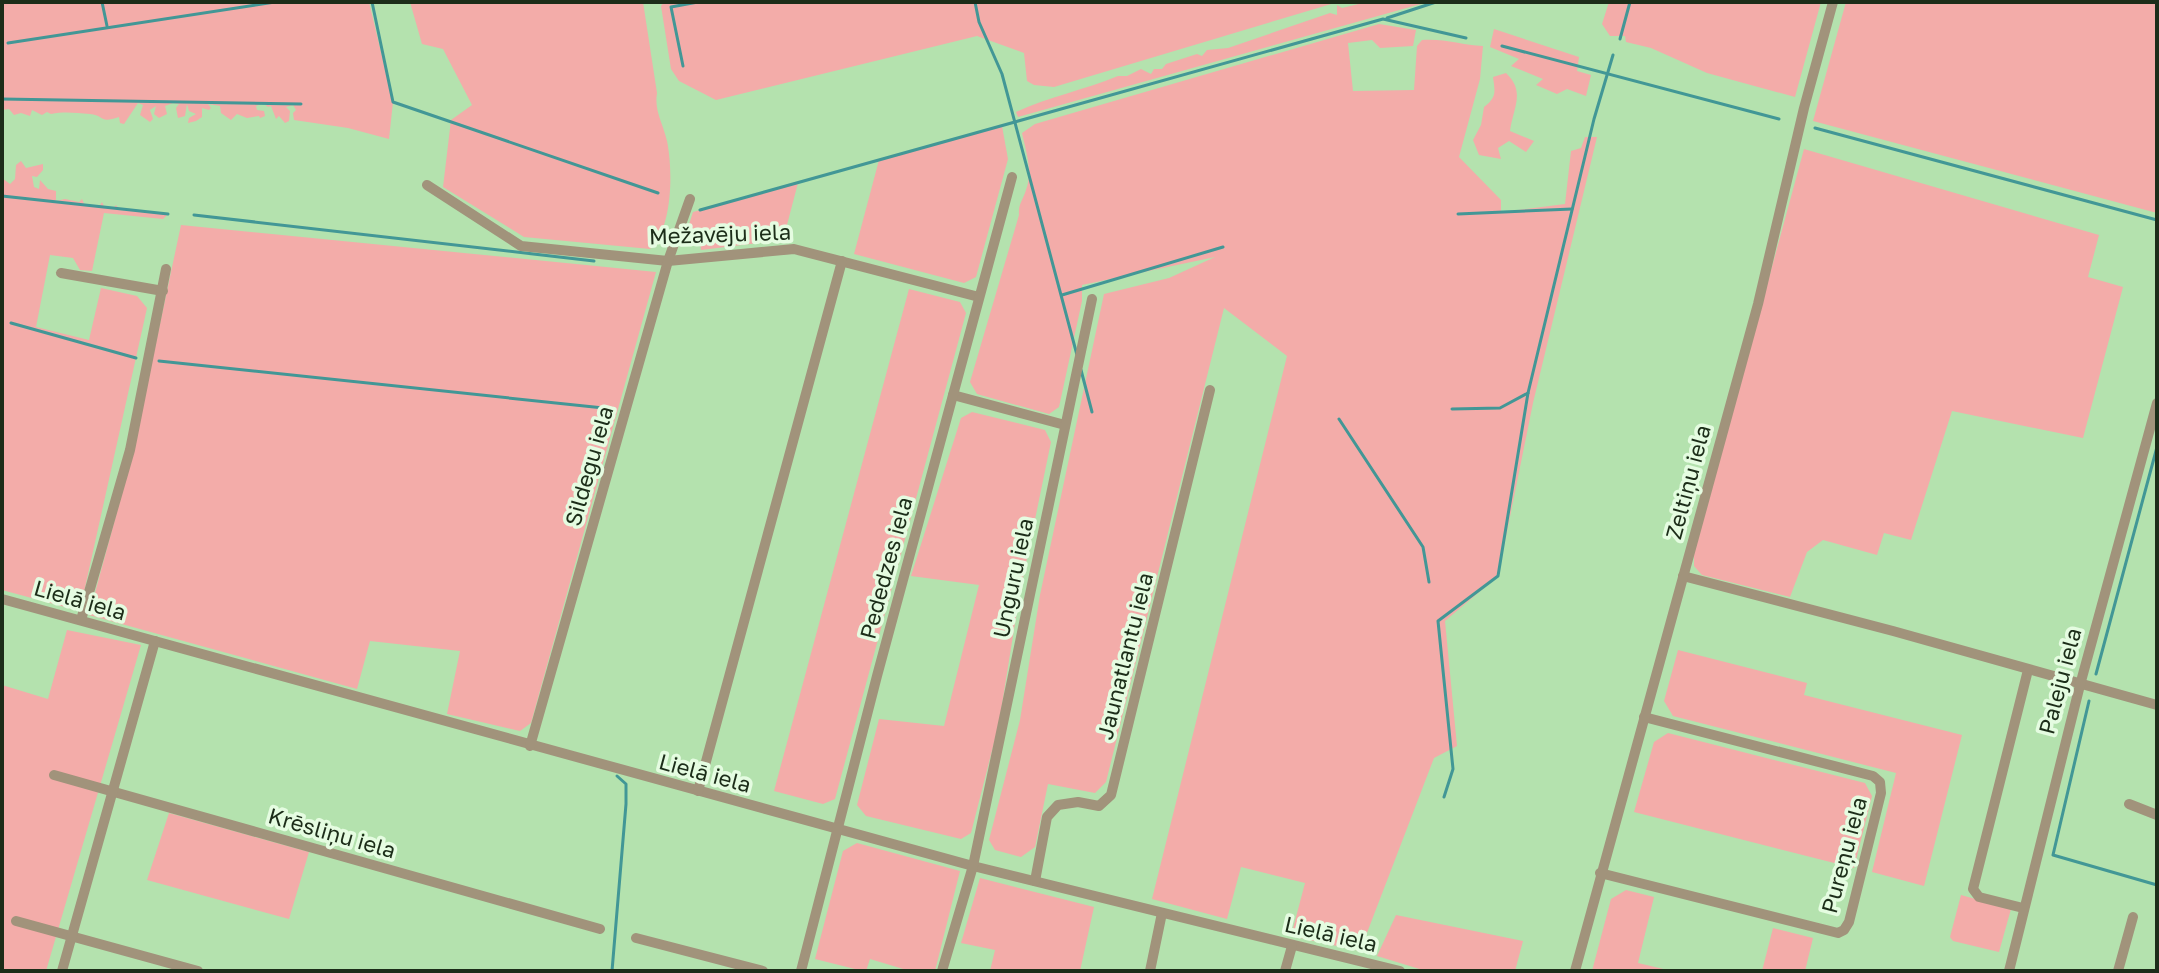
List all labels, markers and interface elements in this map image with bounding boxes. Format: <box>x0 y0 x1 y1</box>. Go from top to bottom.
street label: Mežavēju iela <box>648 218 792 249</box>
street label: Sildegu iela <box>559 403 619 529</box>
street label: Zeltiņu iela <box>1659 422 1717 542</box>
street label: Pededzes iela <box>854 494 917 642</box>
street label: Unguru iela <box>987 515 1038 640</box>
street label: Jaunatlantu iela <box>1091 570 1158 742</box>
street label: Lielā iela <box>31 574 129 625</box>
street label: Paleju iela <box>2032 625 2087 737</box>
street label: Lielā iela <box>656 747 754 798</box>
street label: Pureņu iela <box>1815 794 1873 916</box>
street label: Krēsliņu iela <box>265 801 399 865</box>
street label: Lielā iela <box>1282 910 1380 957</box>

